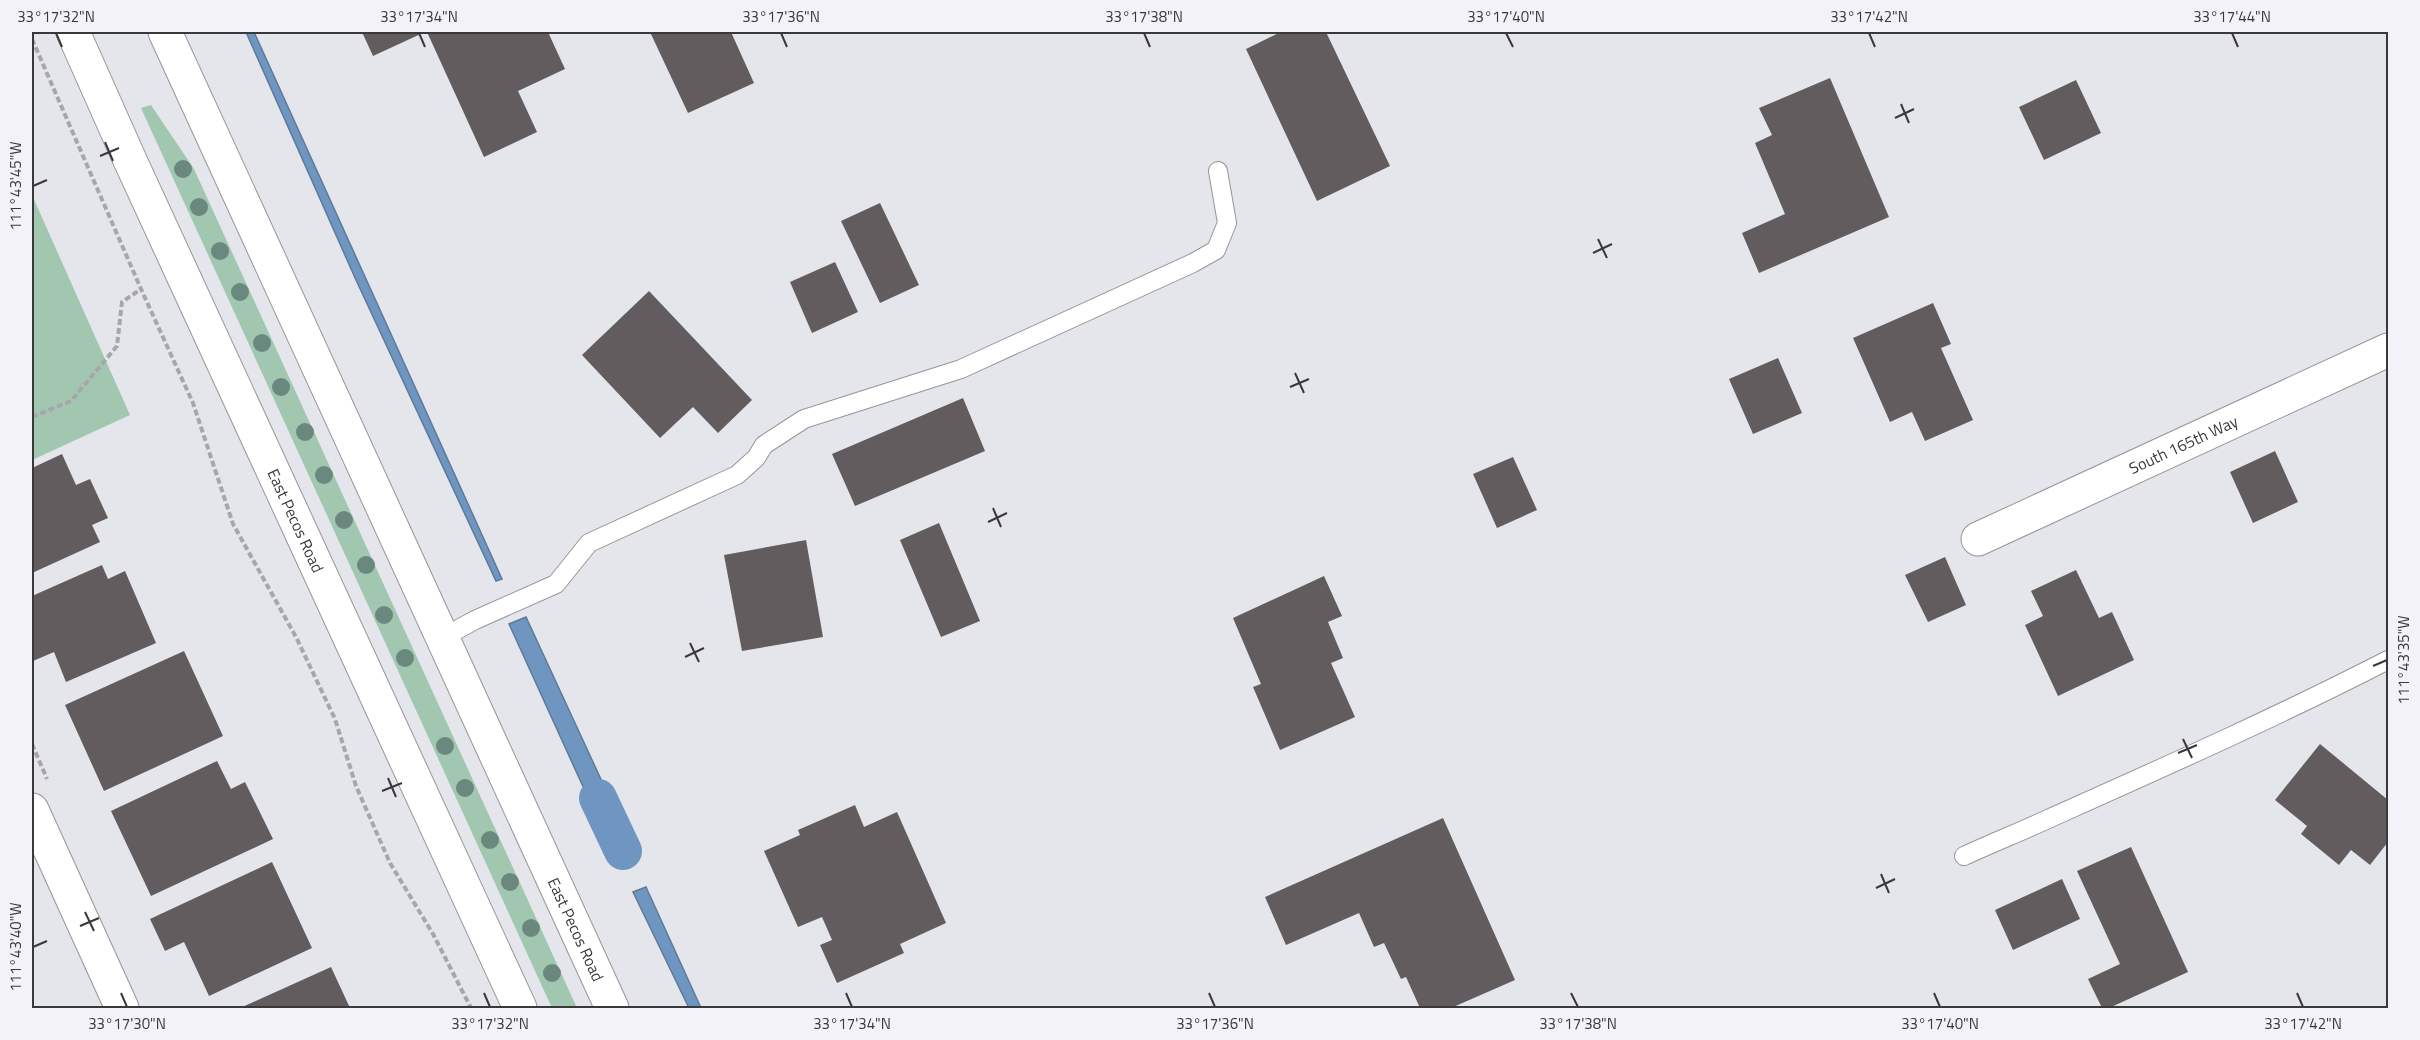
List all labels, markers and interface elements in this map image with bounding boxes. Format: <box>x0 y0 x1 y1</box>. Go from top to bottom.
text: 33°17'32"N <box>17 5 95 28</box>
text: 33°17'34"N <box>380 5 458 28</box>
text: 33°17'36"N <box>742 5 820 28</box>
text: 33°17'38"N <box>1105 5 1183 28</box>
text: 33°17'40"N <box>1467 5 1545 28</box>
text: 33°17'42"N <box>1830 5 1908 28</box>
text: 33°17'44"N <box>2193 5 2271 28</box>
text: 111°43'45"W <box>4 141 27 231</box>
street label: South 165th Way <box>2125 409 2242 480</box>
street label: East Pecos Road <box>261 465 330 576</box>
text: 111°43'35"W <box>2392 615 2415 705</box>
street label: East Pecos Road <box>542 873 610 985</box>
text: 111°43'40"W <box>4 902 27 992</box>
text: 33°17'30"N <box>88 1012 166 1035</box>
text: 33°17'32"N <box>451 1012 529 1035</box>
text: 33°17'34"N <box>813 1012 891 1035</box>
text: 33°17'36"N <box>1176 1012 1254 1035</box>
text: 33°17'38"N <box>1539 1012 1617 1035</box>
text: 33°17'40"N <box>1901 1012 1979 1035</box>
text: 33°17'42"N <box>2264 1012 2342 1035</box>

